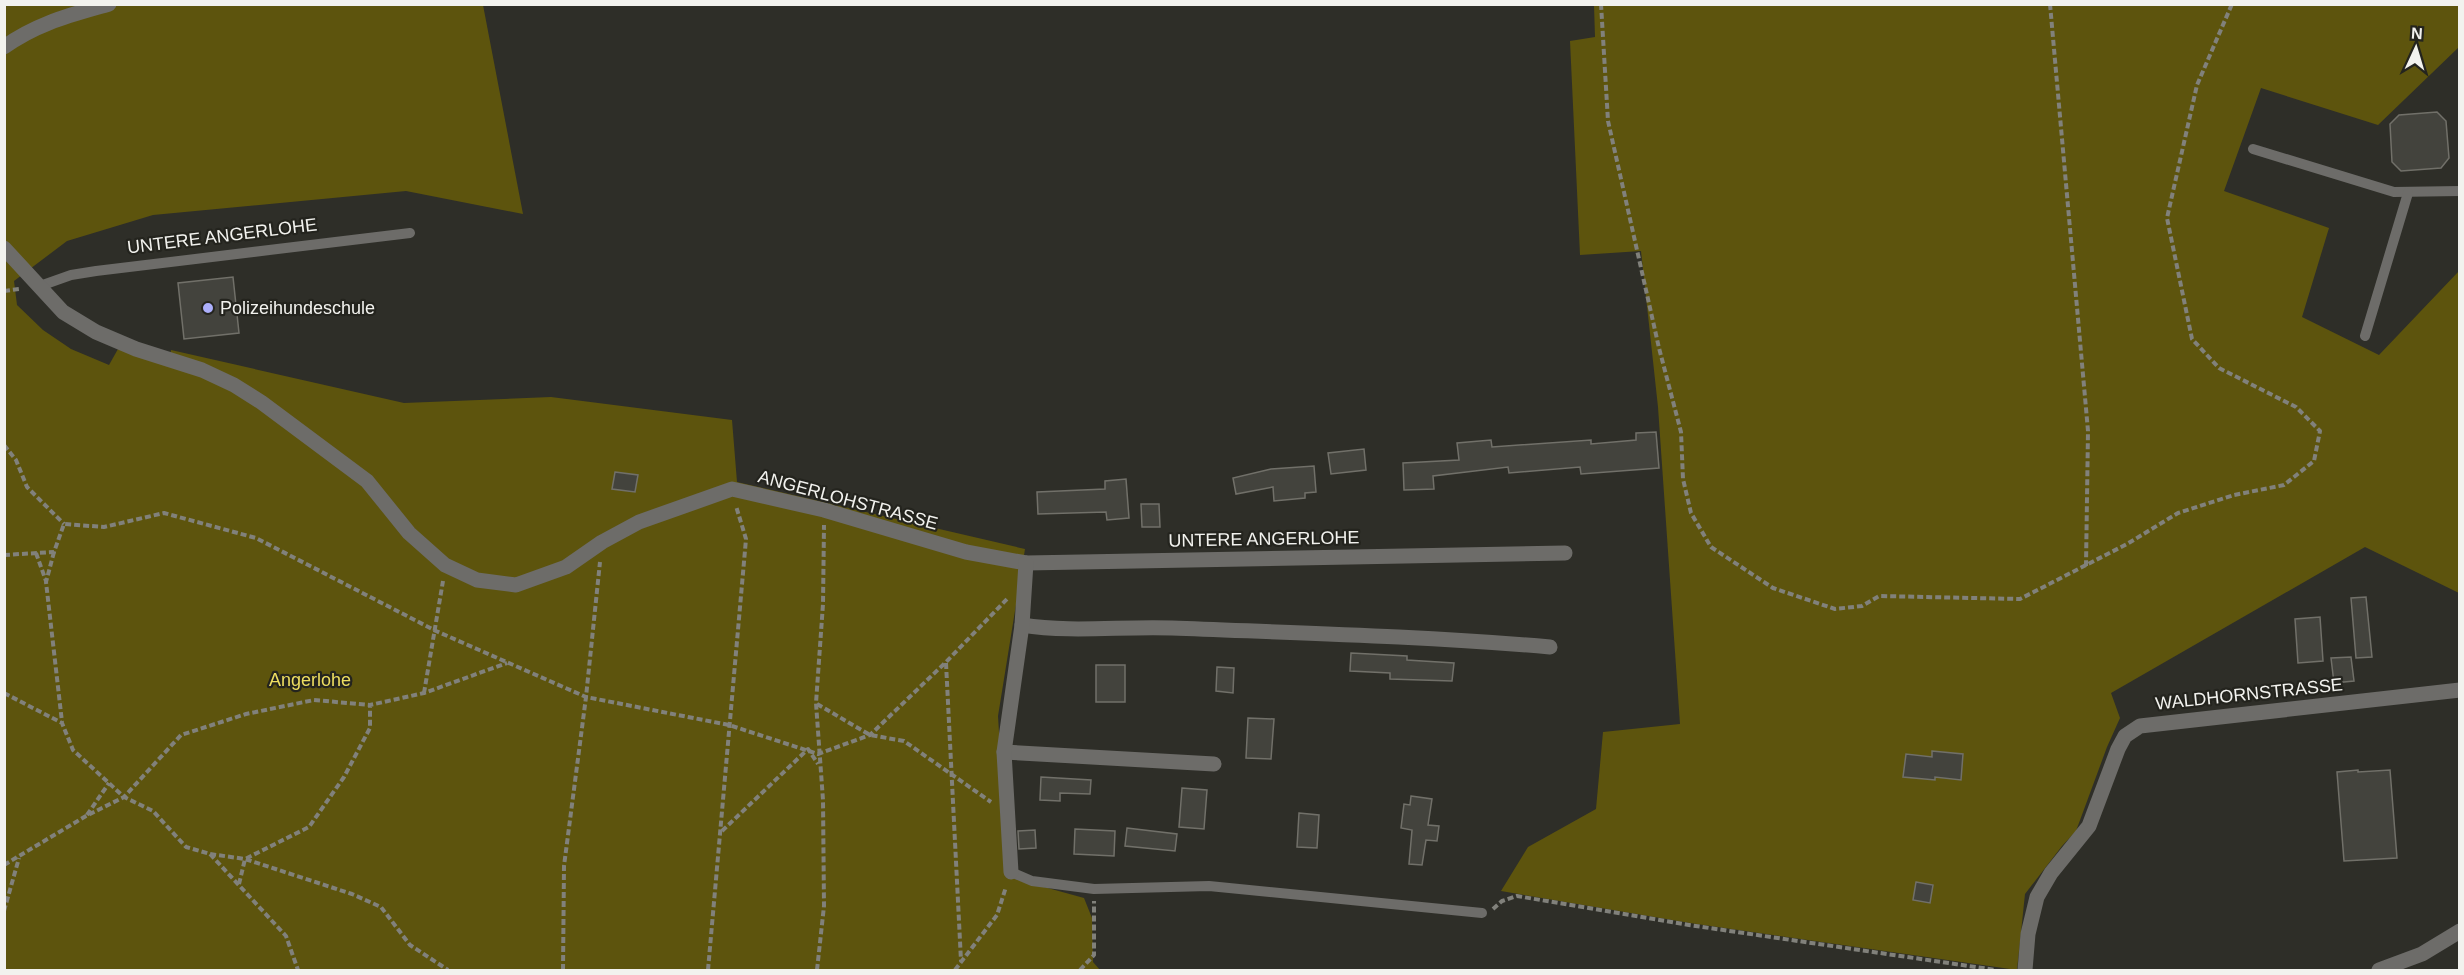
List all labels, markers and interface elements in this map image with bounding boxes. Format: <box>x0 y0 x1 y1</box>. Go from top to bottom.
north arrow <box>2386 18 2446 78</box>
text: N <box>2411 25 2423 42</box>
street label: UNTERE ANGERLOHE <box>126 214 318 258</box>
place label: Polizeihundeschule <box>220 298 375 318</box>
marker: Polizeihundeschule <box>201 301 215 315</box>
street label: ANGERLOHSTRASSE <box>756 466 940 534</box>
street label: UNTERE ANGERLOHE <box>1168 527 1360 551</box>
park label: Angerlohe <box>269 670 351 690</box>
street label: WALDHORNSTRASSE <box>2154 674 2344 714</box>

